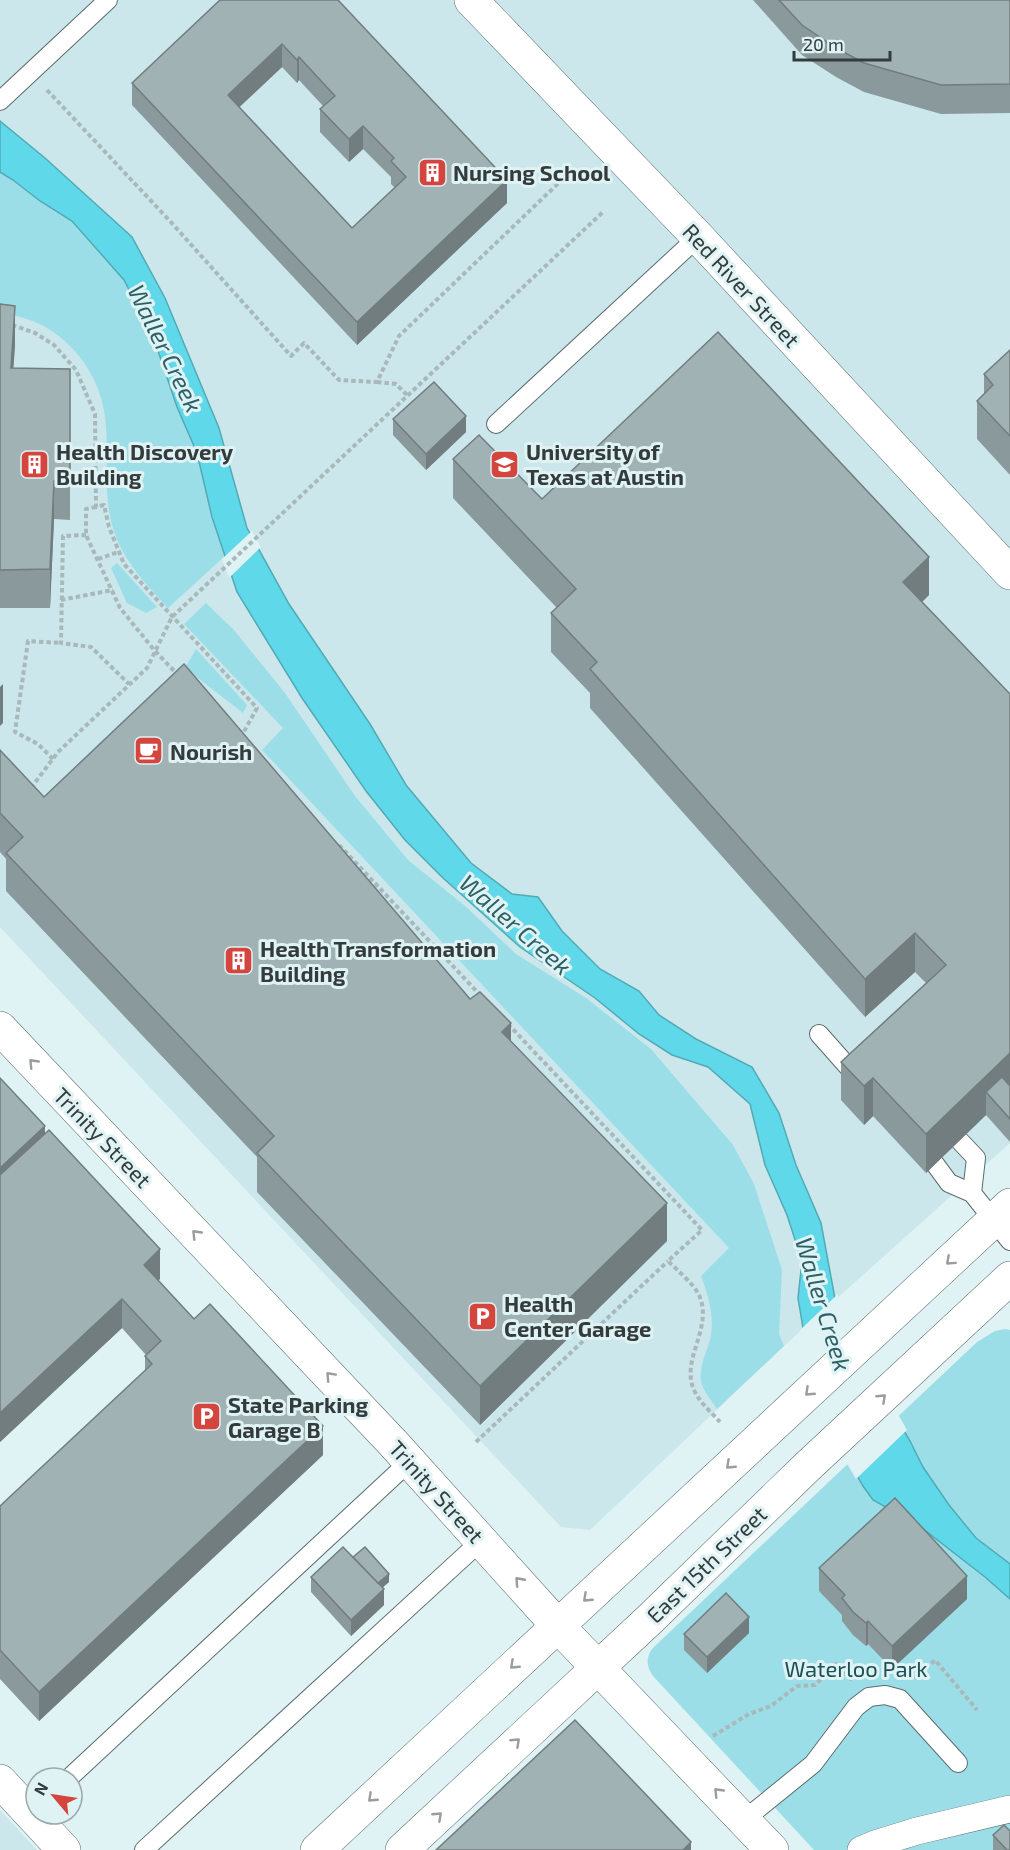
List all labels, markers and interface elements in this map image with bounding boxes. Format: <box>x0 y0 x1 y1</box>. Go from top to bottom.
scale bar <box>794 24 890 62</box>
text: 20 m <box>803 33 844 55</box>
building icon: Nursing School <box>416 156 448 188</box>
place label: Nursing School <box>453 159 611 185</box>
street label: Red River Street <box>678 218 806 352</box>
water label: Waller Creek <box>123 279 209 417</box>
place label: Health Discovery Building <box>56 438 234 489</box>
place label: University of Texas at Austin <box>526 438 684 489</box>
building icon: Health Discovery Building <box>19 448 51 480</box>
school or university icon: University of Texas at Austin <box>489 448 521 480</box>
cafe icon: Nourish <box>133 735 165 767</box>
place label: Nourish <box>170 738 252 764</box>
water label: Waller Creek <box>454 868 578 980</box>
place label: Health Transformation Building <box>260 935 496 986</box>
building icon: Health Transformation Building <box>223 945 255 977</box>
one-way arrow <box>29 1059 40 1070</box>
street label: Trinity Street <box>49 1082 157 1192</box>
one-way arrow <box>192 1231 203 1241</box>
water label: Waller Creek <box>790 1234 858 1374</box>
one-way arrow <box>946 1253 957 1264</box>
place label: Health Center Garage <box>504 1290 651 1341</box>
parking icon: Health Center Garage <box>467 1300 499 1332</box>
one-way arrow <box>326 1372 337 1382</box>
one-way arrow <box>806 1385 816 1396</box>
place label: State Parking Garage B <box>228 1391 369 1442</box>
one-way arrow <box>874 1394 885 1405</box>
parking icon: State Parking Garage B <box>191 1401 223 1433</box>
street label: Trinity Street <box>384 1434 490 1548</box>
one-way arrow <box>726 1458 737 1469</box>
street label: East 15th Street <box>641 1500 771 1628</box>
one-way arrow <box>515 1577 526 1588</box>
one-way arrow <box>583 1591 594 1602</box>
park label: Waterloo Park <box>784 1655 928 1681</box>
one-way arrow <box>511 1658 521 1669</box>
one-way arrow <box>510 1738 520 1749</box>
north arrow <box>24 1766 84 1826</box>
text: N <box>29 1779 52 1798</box>
one-way arrow <box>714 1789 725 1800</box>
one-way arrow <box>368 1791 379 1802</box>
one-way arrow <box>431 1812 442 1823</box>

